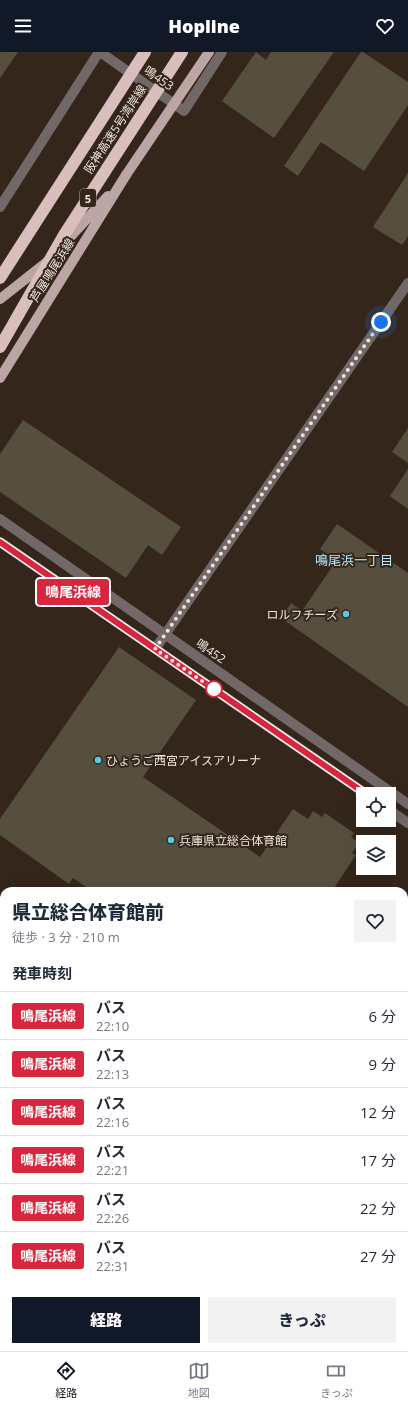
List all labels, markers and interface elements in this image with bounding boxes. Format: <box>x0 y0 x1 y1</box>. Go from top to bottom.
text: Hopline <box>168 14 240 38</box>
icon: menu <box>12 15 34 37</box>
icon: heart <box>374 15 396 37</box>
street label: 鳴453 <box>141 62 177 94</box>
street label: 阪神高速5号湾岸線 <box>80 81 150 177</box>
road number: 5 <box>80 189 96 207</box>
street label: 芦屋鳴尾浜線 <box>26 235 78 305</box>
your location <box>371 312 391 332</box>
district label: 鳴尾浜一丁目 <box>315 551 393 569</box>
line badge: 鳴尾浜線 <box>45 579 101 605</box>
text: 鳴尾浜線 <box>45 582 101 601</box>
place label: ロルフチーズ <box>267 606 338 623</box>
marker: ロルフチーズ <box>341 609 351 619</box>
street label: 鳴452 <box>193 635 229 667</box>
unlabelled marker <box>205 680 223 698</box>
place label: ひょうご西宮アイスアリーナ <box>106 752 261 769</box>
marker: ひょうご西宮アイスアリーナ <box>93 755 103 765</box>
map controls <box>356 787 396 875</box>
button: locate <box>356 787 396 827</box>
place label: 兵庫県立総合体育館 <box>179 832 287 849</box>
marker: 兵庫県立総合体育館 <box>166 835 176 845</box>
button: layers <box>356 835 396 875</box>
text: 県立総合体育館前 <box>12 899 164 925</box>
button: heart <box>354 900 396 942</box>
text: 徒歩 · 3 分 · 210 m <box>12 928 120 946</box>
text: 発車時刻 <box>12 963 72 983</box>
text: バス <box>96 997 126 1017</box>
text: 鳴尾浜線 <box>20 1006 76 1025</box>
text: 6 分 <box>369 1006 396 1026</box>
text: 22:10 <box>96 1017 129 1035</box>
text: バス <box>96 1045 126 1065</box>
text: 鳴尾浜線 <box>20 1054 76 1073</box>
text: 9 分 <box>369 1054 396 1074</box>
text: 22:13 <box>96 1065 129 1083</box>
text: バス <box>96 1093 126 1113</box>
text: 鳴尾浜線 <box>20 1102 76 1121</box>
text: 12 分 <box>360 1102 396 1122</box>
text: 22:16 <box>96 1113 129 1131</box>
text: バス <box>96 1141 126 1161</box>
text: 鳴尾浜線 <box>20 1150 76 1169</box>
text: 17 分 <box>360 1150 396 1170</box>
text: 22:21 <box>96 1161 129 1179</box>
text: バス <box>96 1189 126 1209</box>
text: 鳴尾浜線 <box>20 1198 76 1217</box>
text: 22 分 <box>360 1198 396 1218</box>
text: 22:26 <box>96 1209 129 1227</box>
text: バス <box>96 1237 126 1257</box>
text: 鳴尾浜線 <box>20 1246 76 1265</box>
text: 27 分 <box>360 1246 396 1266</box>
text: 22:31 <box>96 1257 129 1275</box>
button: 経路 <box>12 1297 200 1343</box>
button: きっぷ <box>208 1297 396 1343</box>
tab: 経路 <box>55 1360 77 1400</box>
tab: 地図 <box>188 1360 210 1400</box>
tab: きっぷ <box>320 1360 353 1400</box>

